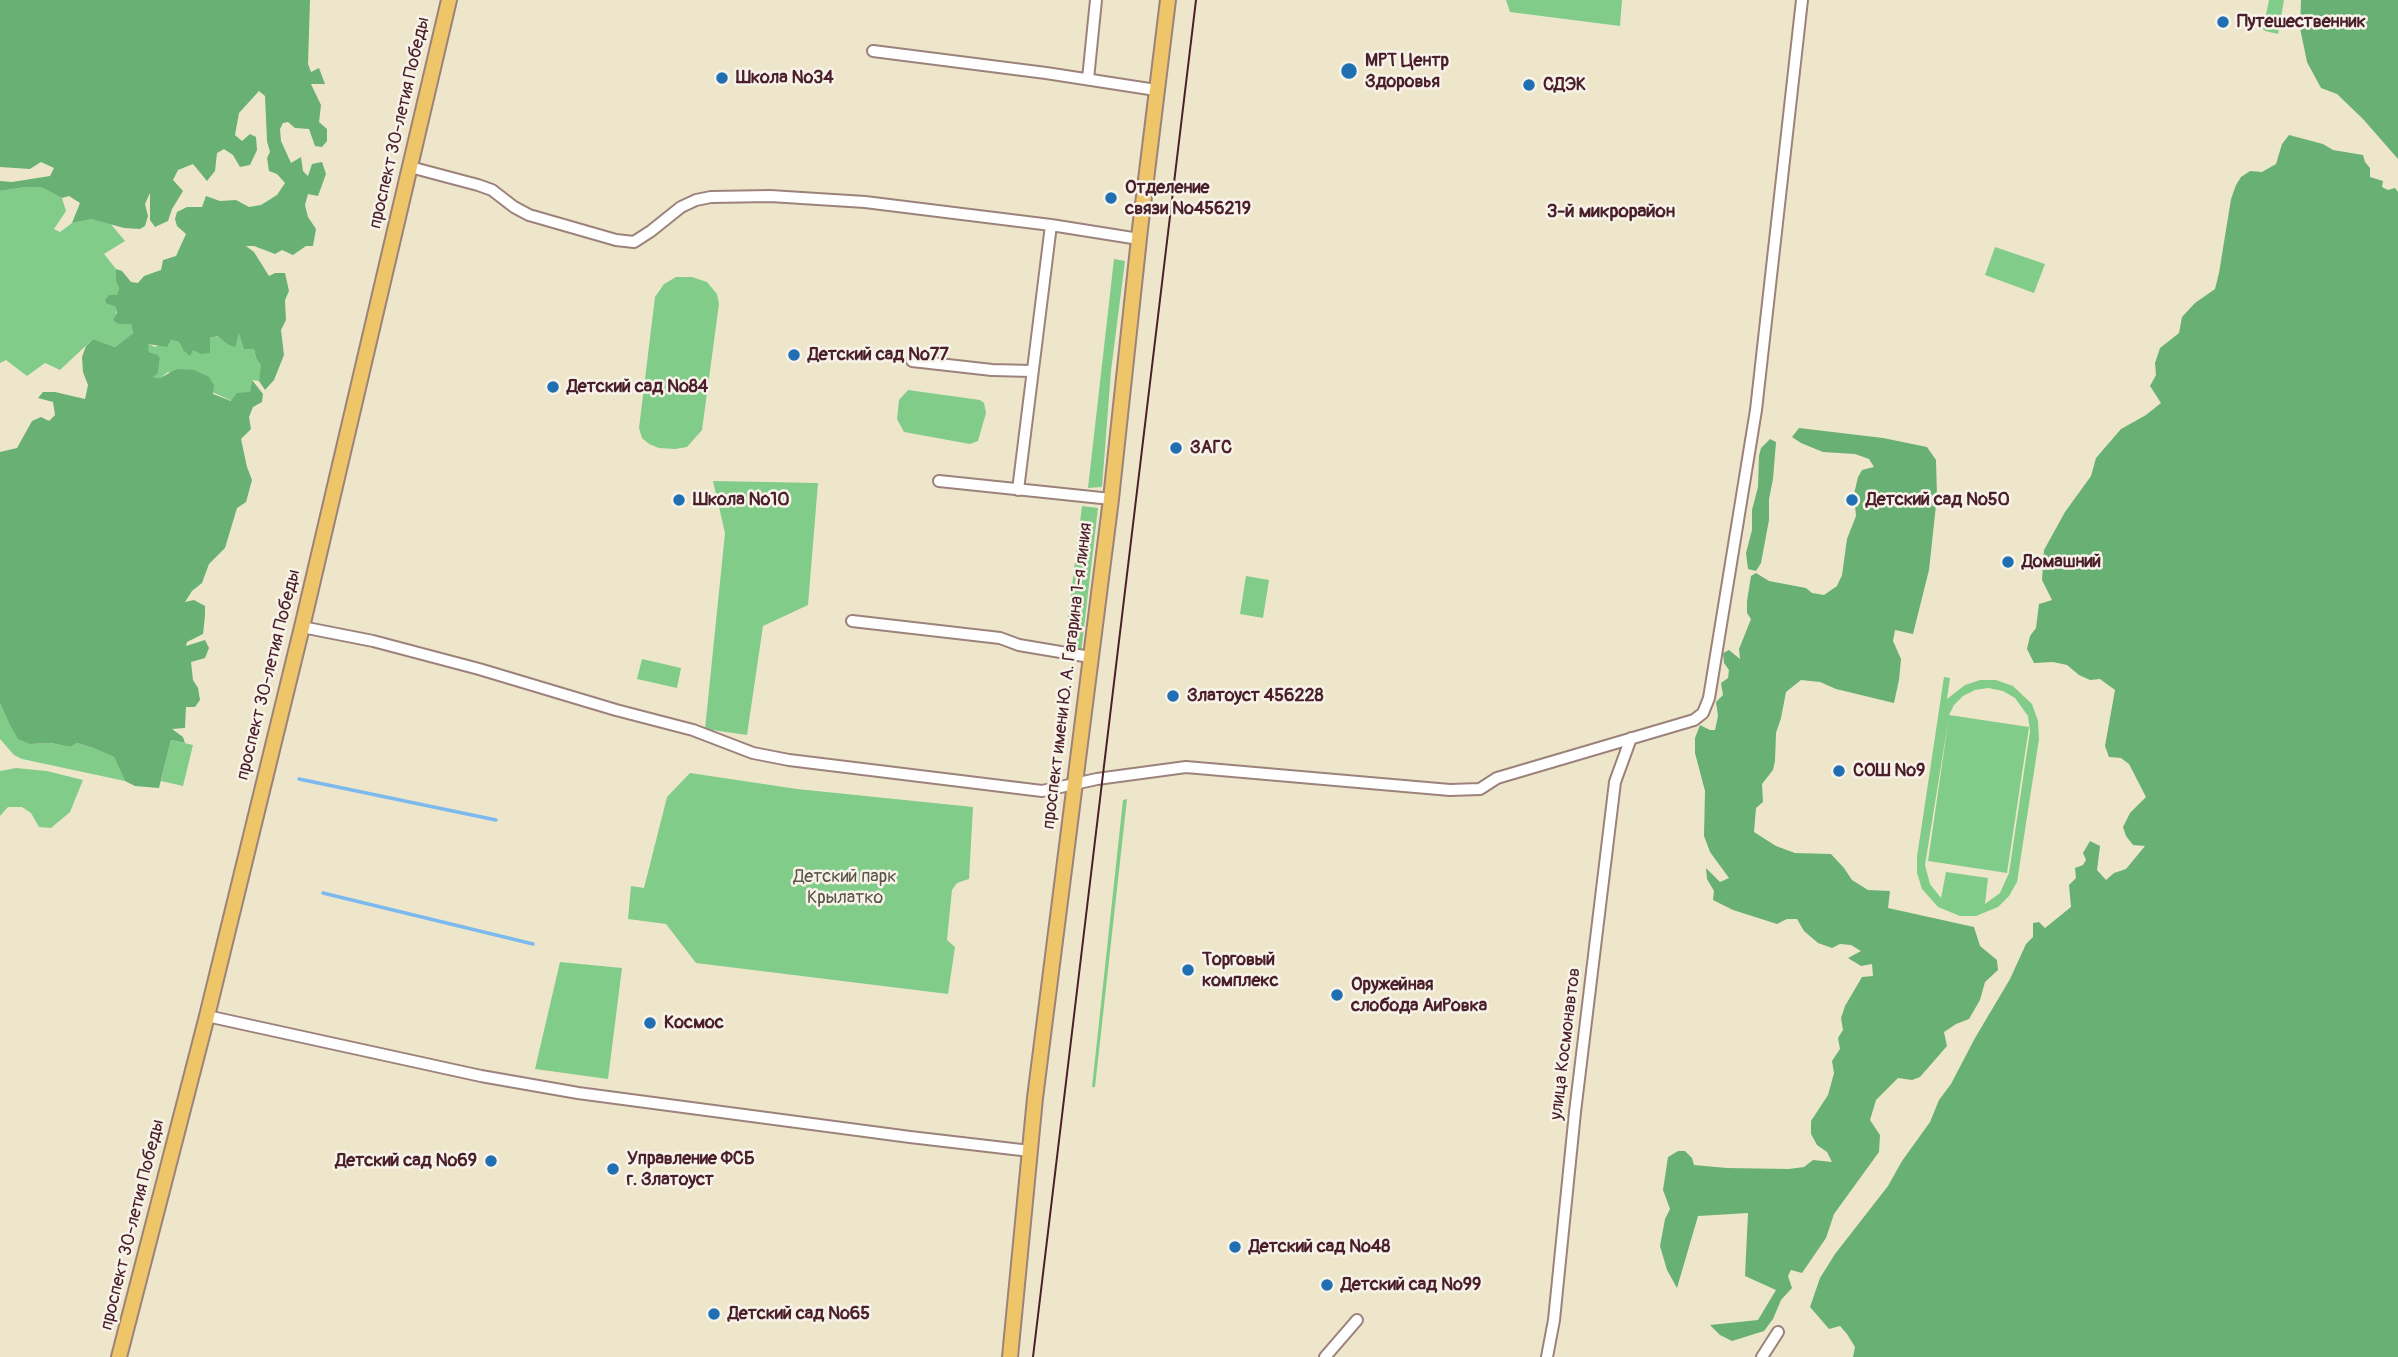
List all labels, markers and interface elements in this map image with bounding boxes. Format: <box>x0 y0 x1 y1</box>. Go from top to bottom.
place label: Путешественник <box>2237 11 2366 33</box>
marker: Путешественник <box>2215 14 2231 30</box>
street label: проспект 30-летия Победы <box>365 15 435 231</box>
place label: МРТ Центр Здоровья <box>1365 50 1449 92</box>
marker: МРТ Центр Здоровья <box>1339 61 1359 81</box>
place label: Школа №34 <box>736 67 834 89</box>
marker: Школа №34 <box>714 70 730 86</box>
place label: СДЭК <box>1543 74 1586 96</box>
marker: СДЭК <box>1521 77 1537 93</box>
place label: Отделение связи №456219 <box>1125 177 1251 220</box>
marker: Отделение связи №456219 <box>1103 190 1119 206</box>
district label: 3-й микрорайон <box>1547 201 1675 223</box>
place label: Детский сад №77 <box>808 344 949 366</box>
marker: Детский сад №77 <box>786 347 802 363</box>
place label: Детский сад №84 <box>567 376 708 398</box>
marker: Детский сад №84 <box>545 379 561 395</box>
place label: ЗАГС <box>1190 437 1232 459</box>
marker: ЗАГС <box>1168 440 1184 456</box>
place label: Школа №10 <box>693 489 790 511</box>
place label: Детский сад №50 <box>1866 489 2010 511</box>
marker: Школа №10 <box>671 492 687 508</box>
marker: Детский сад №50 <box>1844 492 1860 508</box>
street label: проспект имени Ю. А. Гагарина 1-я линия <box>1038 522 1098 830</box>
place label: Домашний <box>2022 551 2101 573</box>
marker: Домашний <box>2000 554 2016 570</box>
street label: проспект 30-летия Победы <box>232 567 306 783</box>
place label: Златоуст 456228 <box>1187 685 1324 707</box>
marker: Златоуст 456228 <box>1165 688 1181 704</box>
place label: СОШ №9 <box>1853 760 1925 782</box>
marker: СОШ №9 <box>1831 763 1847 779</box>
park label: Детский парк Крылатко <box>794 866 896 908</box>
place label: Торговый комплекс <box>1202 949 1279 992</box>
marker: Торговый комплекс <box>1180 962 1196 978</box>
street label: улица Космонавтов <box>1546 967 1586 1121</box>
place label: Оружейная слобода АиРовка <box>1351 974 1487 1016</box>
marker: Оружейная слобода АиРовка <box>1329 987 1345 1003</box>
place label: Космос <box>664 1012 724 1034</box>
marker: Космос <box>642 1015 658 1031</box>
street label: проспект 30-летия Победы <box>96 1117 170 1333</box>
place label: Управление ФСБ г. Златоуст <box>627 1148 755 1190</box>
place label: Детский сад №69 <box>336 1150 477 1172</box>
marker: Детский сад №69 <box>483 1153 499 1169</box>
marker: Управление ФСБ г. Златоуст <box>605 1161 621 1177</box>
place label: Детский сад №48 <box>1249 1236 1390 1258</box>
marker: Детский сад №48 <box>1227 1239 1243 1255</box>
place label: Детский сад №99 <box>1341 1274 1481 1296</box>
marker: Детский сад №99 <box>1319 1277 1335 1293</box>
place label: Детский сад №65 <box>728 1303 870 1325</box>
marker: Детский сад №65 <box>706 1306 722 1322</box>

